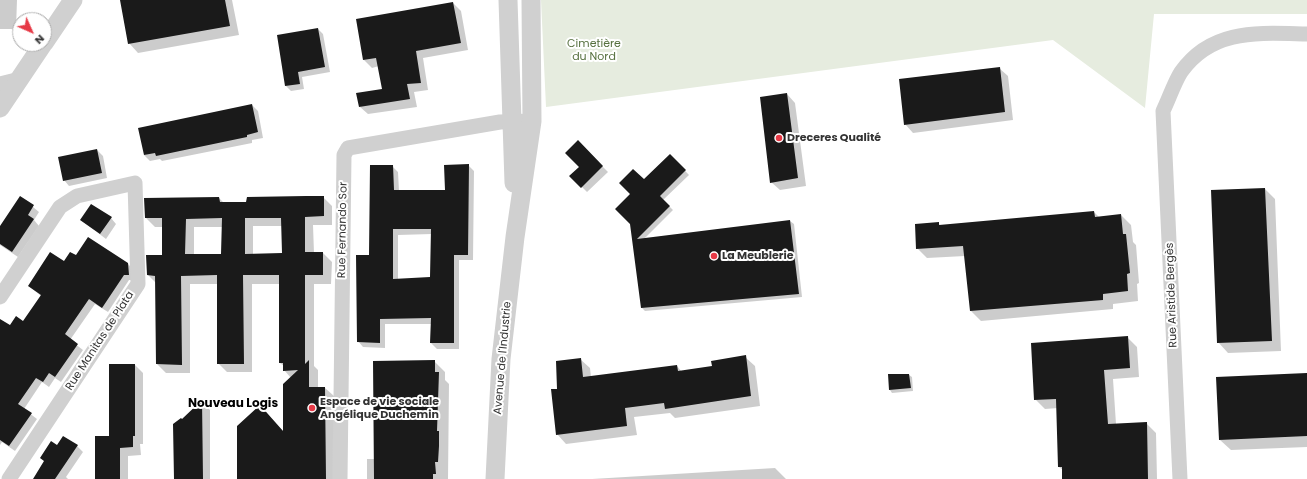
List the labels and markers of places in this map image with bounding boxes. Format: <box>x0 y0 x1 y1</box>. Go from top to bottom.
place label: Dreceres Qualité <box>787 131 881 145</box>
marker: Dreceres Qualité <box>774 133 784 143</box>
place label: La Meublerie <box>722 249 794 263</box>
marker: La Meublerie <box>709 251 719 261</box>
place label: Espace de vie sociale Angélique Duchemin <box>320 395 439 421</box>
marker: Espace de vie sociale Angélique Duchemin <box>307 403 317 413</box>

